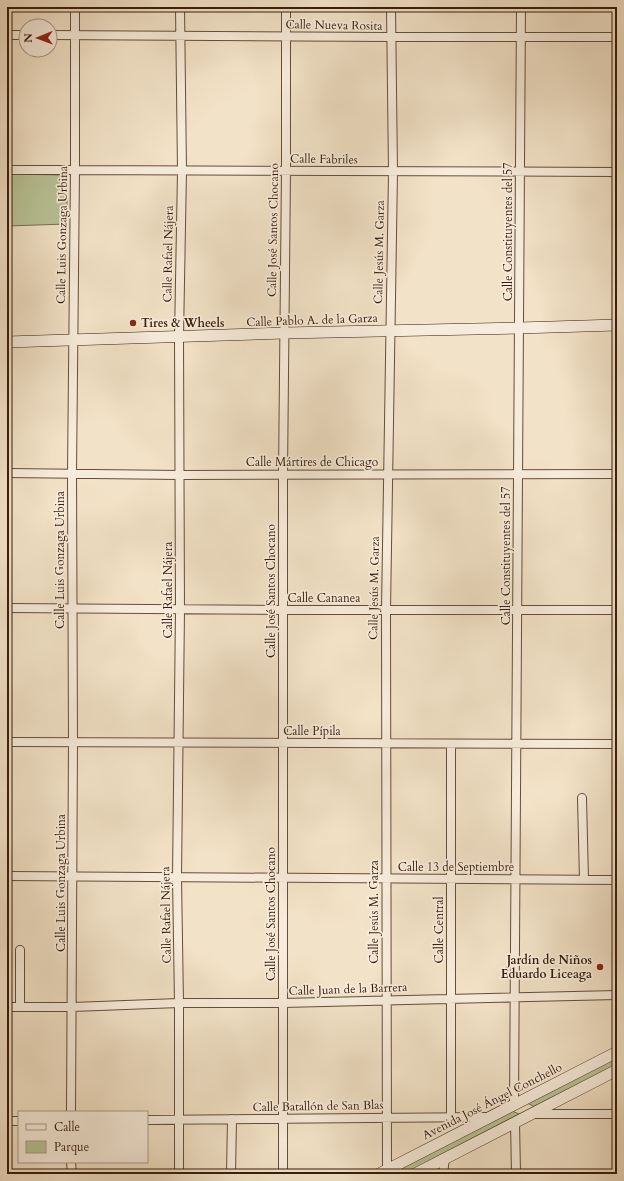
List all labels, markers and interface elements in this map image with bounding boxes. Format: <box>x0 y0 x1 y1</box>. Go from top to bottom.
street label: Calle Nueva Rosita <box>285 16 383 34</box>
north arrow <box>18 18 58 58</box>
text: N <box>21 33 36 43</box>
street label: Calle Fabriles <box>290 150 358 168</box>
street label: Calle José Santos Chocano <box>264 162 282 297</box>
street label: Calle Constituyentes del 57 <box>500 163 516 301</box>
street label: Calle Luis Gonzaga Urbina <box>53 165 71 304</box>
street label: Calle Jesús M. Garza <box>370 199 388 304</box>
street label: Calle Rafael Nájera <box>159 205 177 303</box>
street label: Calle Pablo A. de la Garza <box>246 310 379 330</box>
place label: Tires & Wheels <box>141 315 224 331</box>
marker: Tires & Wheels <box>128 318 138 328</box>
street label: Calle Mártires de Chicago <box>246 454 379 470</box>
street label: Calle Constituyentes del 57 <box>498 487 514 625</box>
street label: Calle Luis Gonzaga Urbina <box>52 490 68 629</box>
street label: Calle José Santos Chocano <box>263 523 279 658</box>
street label: Calle Jesús M. Garza <box>365 535 383 640</box>
street label: Calle Rafael Nájera <box>160 541 176 639</box>
street label: Calle Cananea <box>288 590 361 606</box>
street label: Calle Pípila <box>283 723 342 739</box>
street label: Calle Luis Gonzaga Urbina <box>53 813 69 952</box>
street label: Calle José Santos Chocano <box>263 846 279 981</box>
street label: Calle Jesús M. Garza <box>366 859 382 964</box>
street label: Calle 13 de Septiembre <box>398 859 514 875</box>
street label: Calle Rafael Nájera <box>157 866 175 964</box>
street label: Calle Central <box>431 897 447 964</box>
place label: Jardín de Niños Eduardo Liceaga <box>501 952 592 982</box>
marker: Jardín de Niños Eduardo Liceaga <box>595 962 605 972</box>
street label: Calle Juan de la Barrera <box>288 979 408 999</box>
street label: Avenida José Ángel Conchello <box>419 1058 565 1143</box>
street label: Calle Batallón de San Blas <box>252 1097 384 1115</box>
legend <box>18 1111 148 1163</box>
text: Calle <box>54 1119 80 1135</box>
text: Parque <box>54 1139 89 1155</box>

